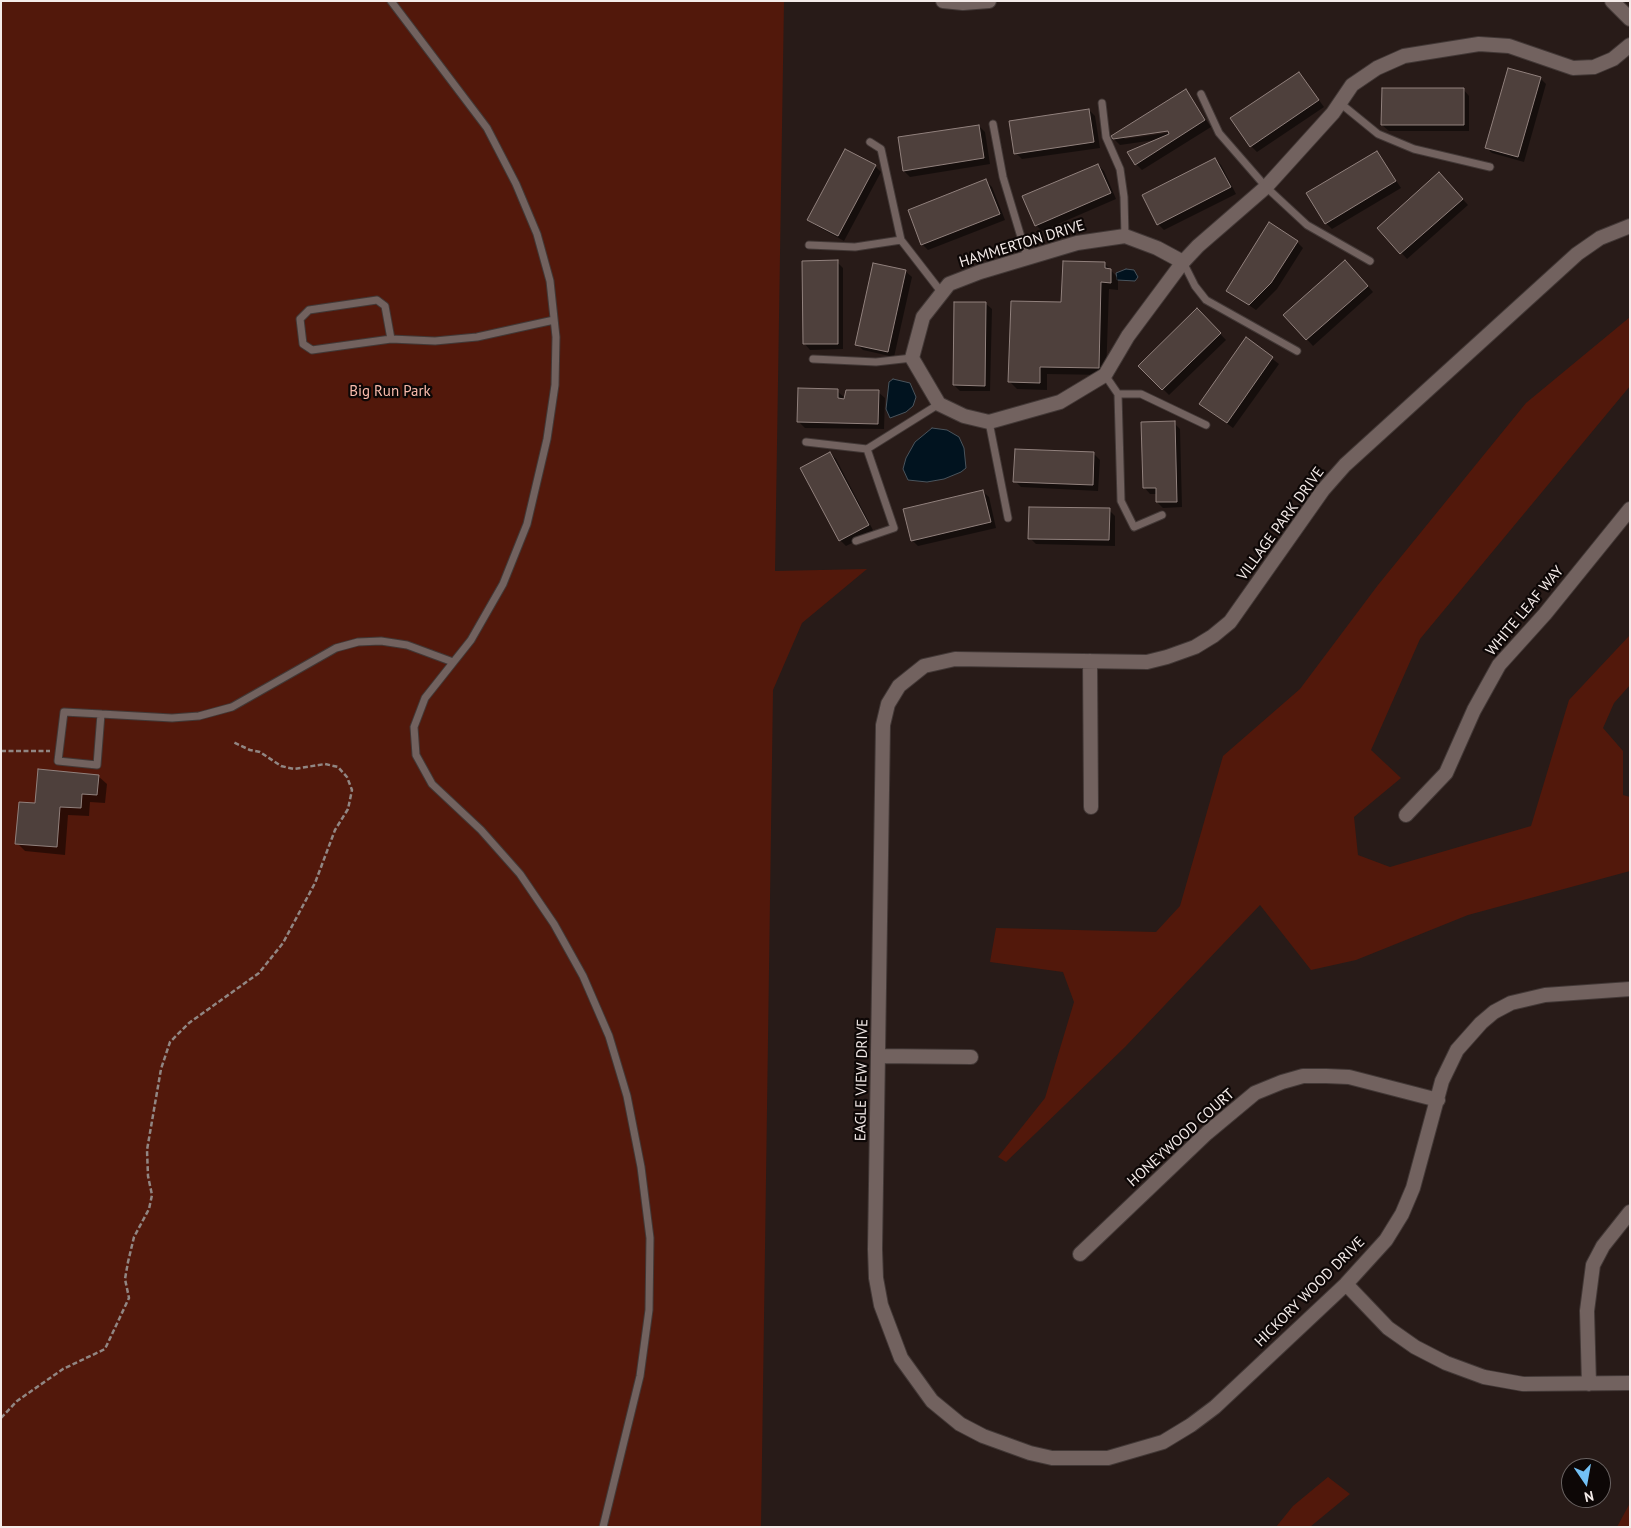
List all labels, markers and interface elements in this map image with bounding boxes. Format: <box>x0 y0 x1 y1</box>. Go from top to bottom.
street label: HAMMERTON DRIVE <box>957 216 1087 272</box>
park label: Big Run Park <box>349 383 431 401</box>
street label: VILLAGE PARK DRIVE <box>1234 464 1328 584</box>
street label: WHITE LEAF WAY <box>1482 562 1568 660</box>
street label: EAGLE VIEW DRIVE <box>852 1019 872 1141</box>
street label: HONEYWOOD COURT <box>1124 1085 1238 1191</box>
street label: HICKORY WOOD DRIVE <box>1251 1233 1369 1351</box>
north arrow <box>1561 1458 1611 1508</box>
text: N <box>1583 1487 1595 1506</box>

